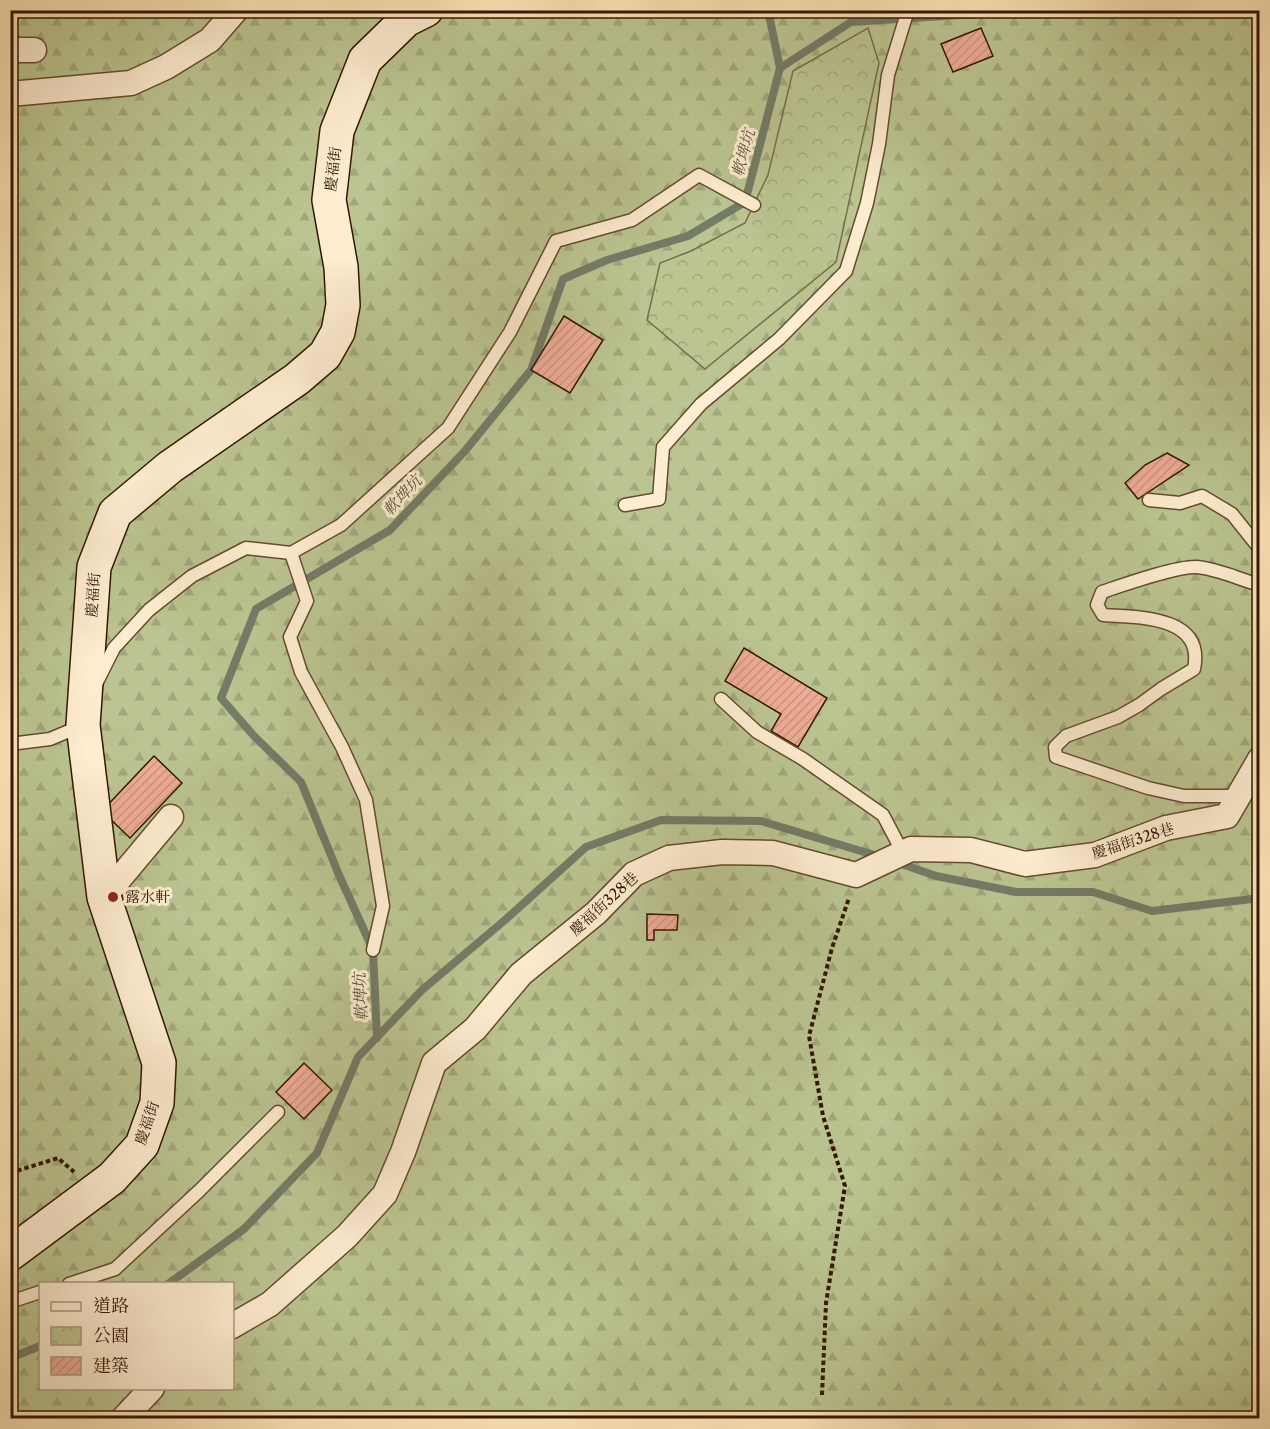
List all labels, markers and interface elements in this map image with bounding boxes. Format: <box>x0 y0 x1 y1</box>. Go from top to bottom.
water label: 軟埤坑 <box>727 125 759 179</box>
street label: 慶福街 <box>320 145 345 192</box>
water label: 軟埤坑 <box>378 469 427 519</box>
street label: 慶福街 <box>81 572 104 618</box>
street label: 慶福街328巷 <box>1089 818 1177 863</box>
street label: 慶福街328巷 <box>565 868 642 939</box>
place label: 露水軒 <box>125 887 170 906</box>
marker: 露水軒 <box>106 890 120 904</box>
water label: 軟埤坑 <box>349 971 371 1021</box>
street label: 慶福街 <box>130 1098 163 1147</box>
legend <box>39 1282 234 1390</box>
text: 道路 <box>93 1295 129 1317</box>
text: 公園 <box>93 1325 129 1347</box>
text: 建築 <box>93 1355 129 1377</box>

